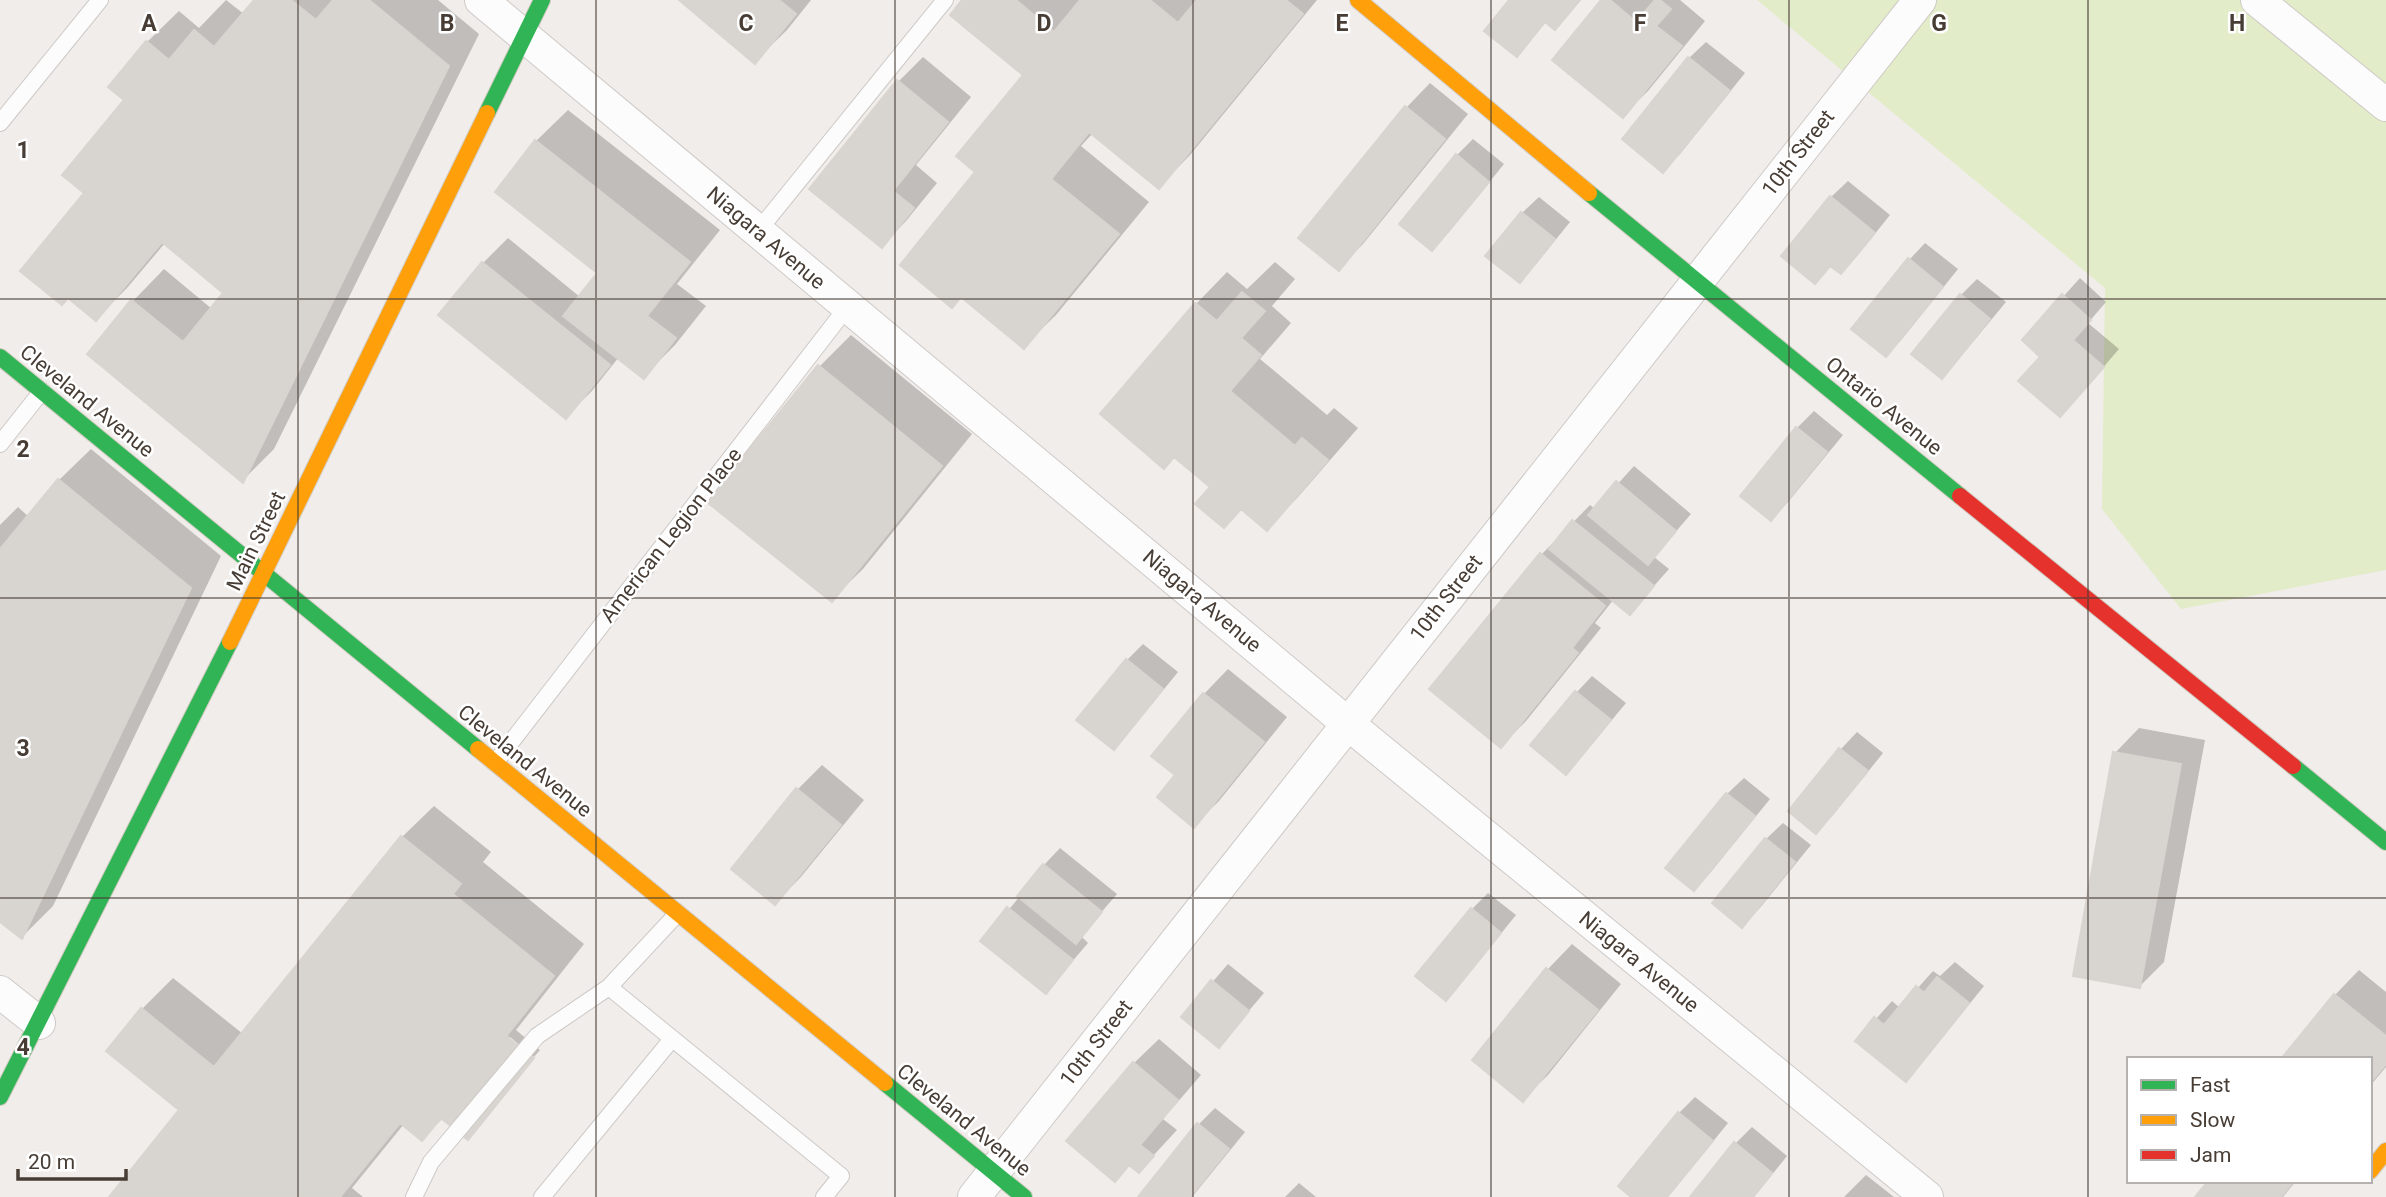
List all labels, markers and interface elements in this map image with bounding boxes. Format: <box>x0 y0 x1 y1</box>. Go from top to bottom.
text: A <box>141 10 157 37</box>
text: B <box>440 10 454 37</box>
text: C <box>738 10 754 37</box>
text: D <box>1037 10 1051 37</box>
text: E <box>1336 10 1349 37</box>
text: F <box>1634 10 1647 37</box>
text: G <box>1931 10 1947 37</box>
text: H <box>2229 10 2245 37</box>
street label: 10th Street <box>1757 105 1839 201</box>
text: 1 <box>16 137 30 164</box>
street label: Niagara Avenue <box>702 182 830 294</box>
street label: Cleveland Avenue <box>15 340 159 462</box>
street label: Ontario Avenue <box>1821 352 1947 460</box>
text: 2 <box>16 436 30 463</box>
street label: American Legion Place <box>595 443 747 627</box>
street label: Main Street <box>222 488 290 594</box>
street label: Niagara Avenue <box>1138 545 1266 657</box>
street label: 10th Street <box>1405 550 1487 646</box>
street label: Cleveland Avenue <box>453 700 597 822</box>
text: 3 <box>16 735 30 762</box>
street label: Niagara Avenue <box>1574 907 1704 1017</box>
street label: 10th Street <box>1055 995 1137 1091</box>
text: 4 <box>16 1034 30 1061</box>
legend <box>2127 1057 2372 1183</box>
street label: Cleveland Avenue <box>892 1059 1036 1181</box>
text: Fast <box>2190 1073 2231 1097</box>
text: Slow <box>2190 1108 2236 1132</box>
scale bar <box>18 1138 126 1182</box>
text: Jam <box>2190 1143 2231 1167</box>
text: 20 m <box>28 1150 75 1174</box>

